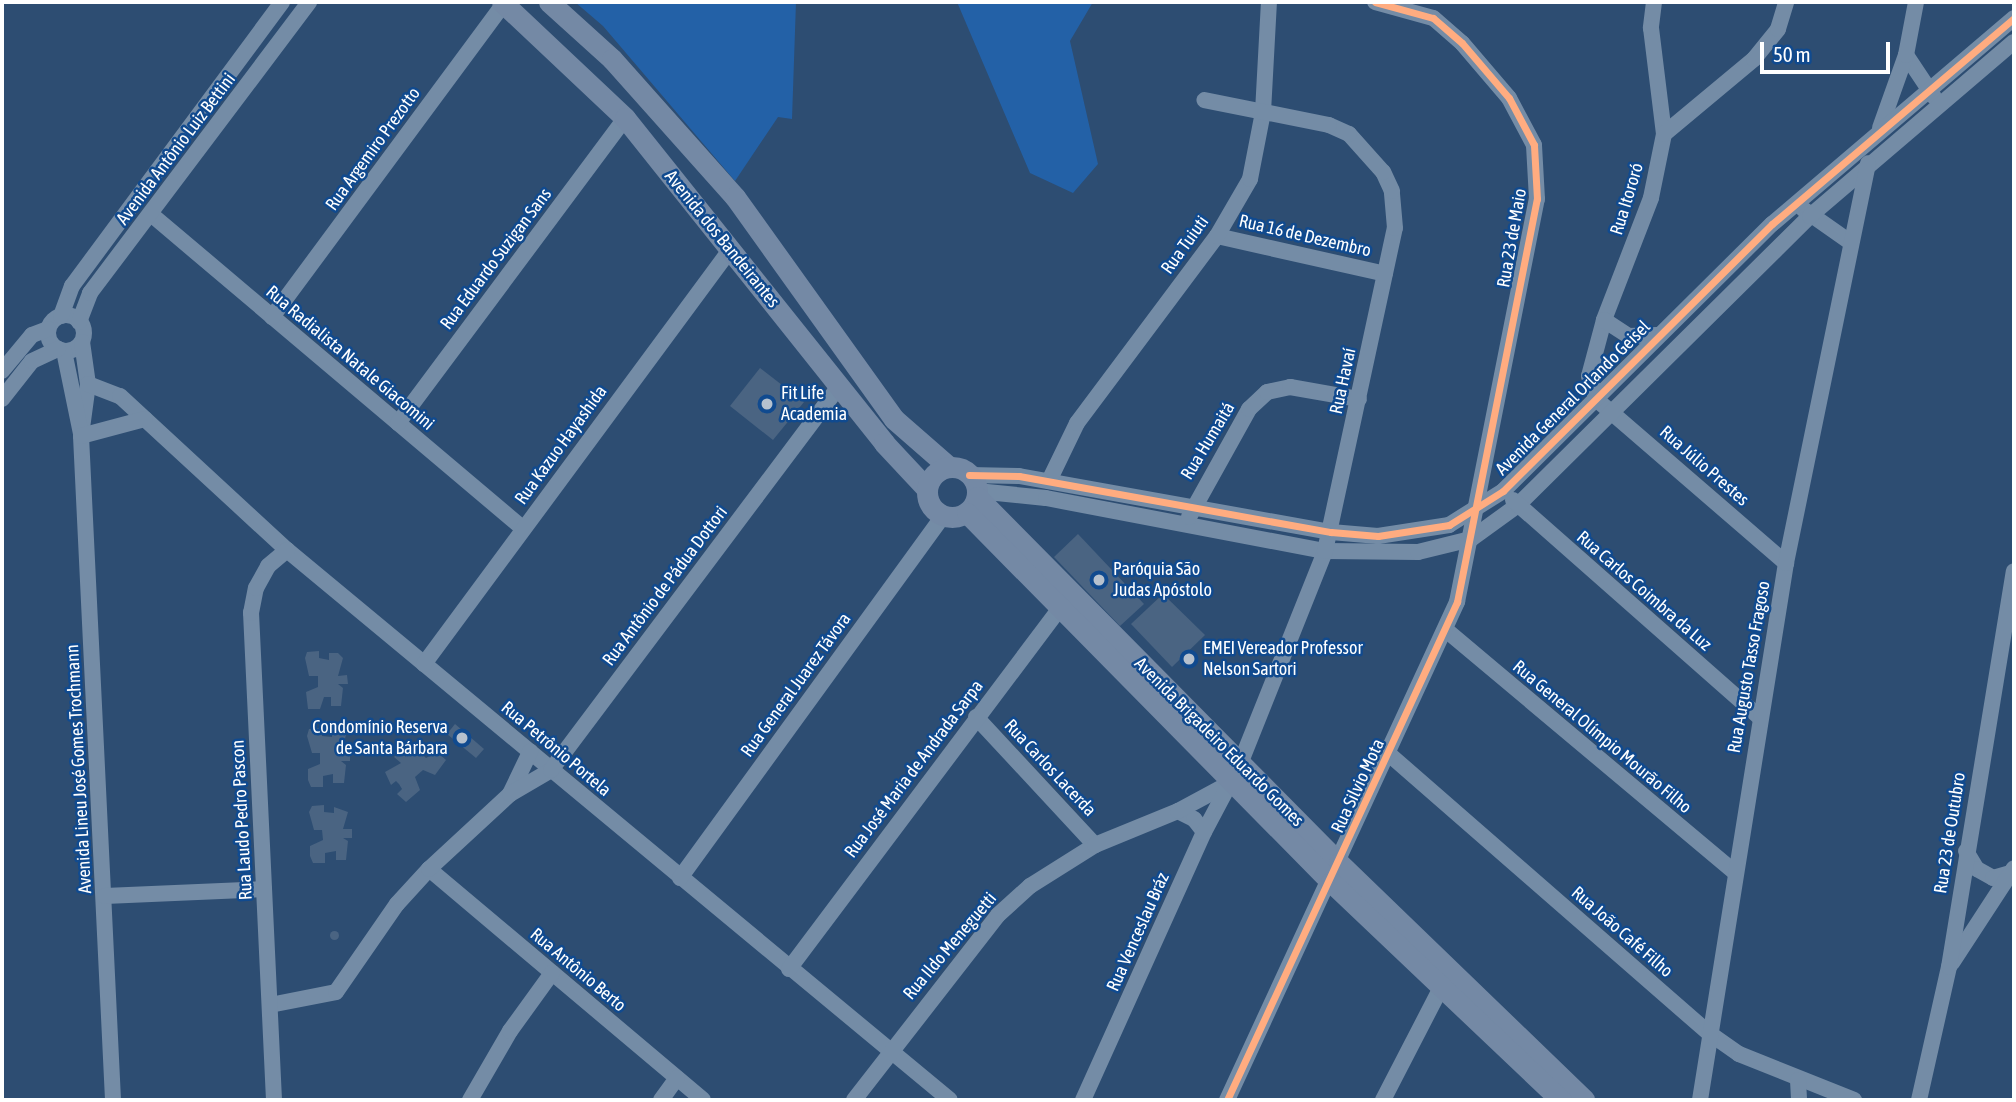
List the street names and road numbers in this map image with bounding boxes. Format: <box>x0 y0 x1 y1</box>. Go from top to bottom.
street label: Avenida Antônio Luiz Bettini <box>112 69 240 229</box>
street label: Rua Argemiro Prezotto <box>321 83 425 215</box>
street label: Rua Itororó <box>1606 160 1648 238</box>
street label: Avenida dos Bandeirantes <box>660 166 784 312</box>
street label: Rua Eduardo Suzigan Sans <box>436 184 556 334</box>
street label: Rua 23 de Maio <box>1493 187 1531 289</box>
street label: Rua 16 de Dezembro <box>1237 210 1373 262</box>
street label: Rua Tuiuti <box>1157 212 1213 278</box>
street label: Rua Radialista Natale Giacomini <box>261 281 439 435</box>
street label: Avenida General Orlando Geisel <box>1491 316 1655 480</box>
street label: Rua Havaí <box>1325 346 1361 416</box>
street label: Rua Kazuo Hayashida <box>511 381 611 509</box>
street label: Rua Humaitá <box>1176 398 1240 484</box>
street label: Rua Júlio Prestes <box>1655 421 1753 511</box>
street label: Rua Antônio de Pádua Dottori <box>598 502 732 670</box>
street label: Rua Carlos Coimbra da Luz <box>1572 527 1716 655</box>
street label: Rua Augusto Tasso Fragoso <box>1723 579 1775 755</box>
street label: Rua General Juarez Távora <box>736 609 856 761</box>
street label: Avenida Lineu José Gomes Trochmann <box>62 644 96 894</box>
street label: Avenida Brigadeiro Eduardo Gomes <box>1130 653 1308 831</box>
street label: Rua General Olímpio Mourão Filho <box>1508 656 1696 818</box>
street label: Rua José Maria de Andrada Sarpa <box>840 676 988 862</box>
street label: Rua Petrônio Portela <box>497 697 615 801</box>
street label: Rua Carlos Lacerda <box>1000 715 1100 821</box>
street label: Rua Silvio Mota <box>1327 735 1389 837</box>
street label: Rua Laudo Pedro Pascon <box>227 739 257 901</box>
street label: Rua 23 de Outubro <box>1930 771 1970 895</box>
street label: Rua Venceslau Bráz <box>1102 869 1174 995</box>
street label: Rua João Café Filho <box>1567 882 1677 982</box>
street label: Rua Ildo Meneguetti <box>899 888 1001 1004</box>
street label: Rua Antônio Berto <box>526 924 630 1016</box>

